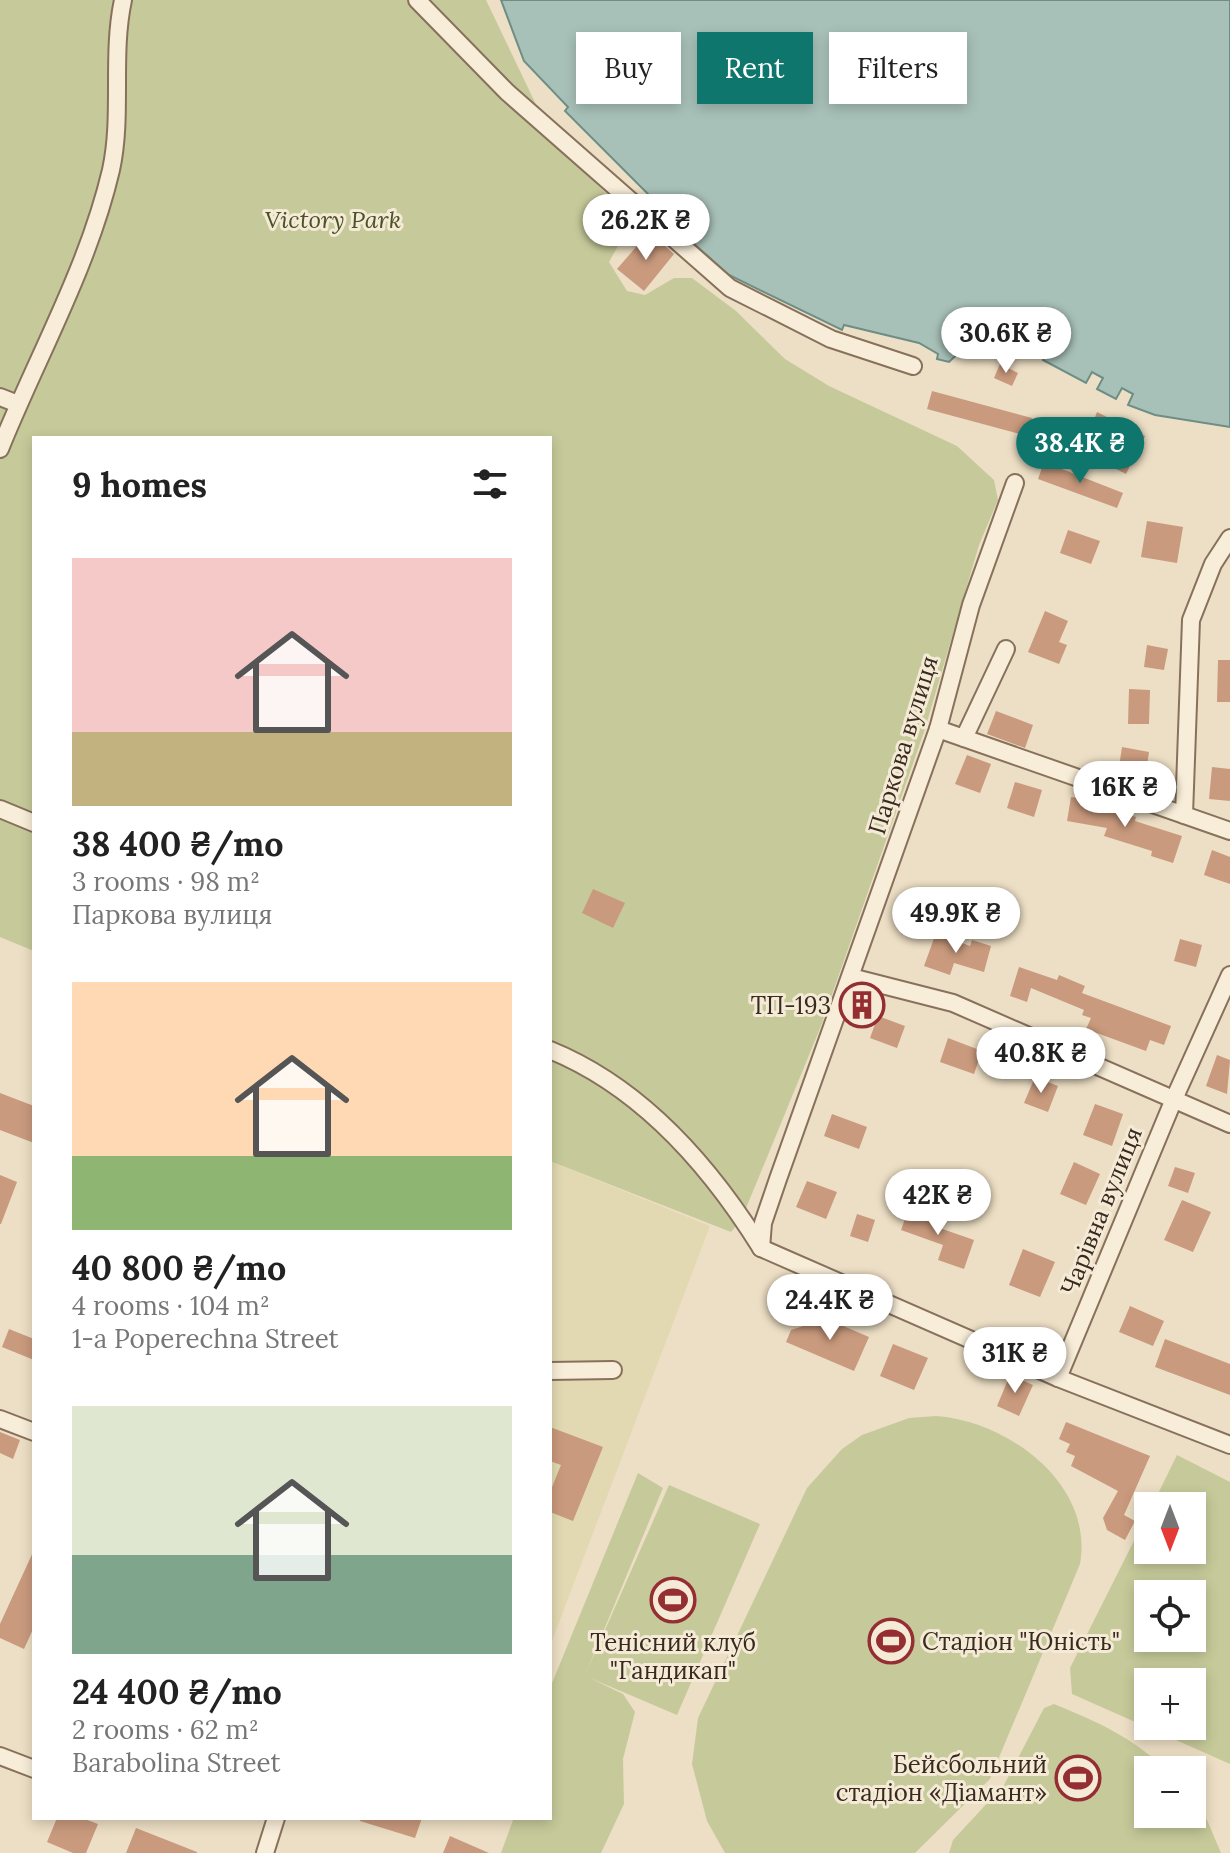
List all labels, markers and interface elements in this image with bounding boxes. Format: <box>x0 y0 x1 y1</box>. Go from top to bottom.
chip: Buy <box>576 32 681 104</box>
chip: Rent <box>697 32 813 104</box>
chip: Filters <box>829 32 967 104</box>
pin: 26.2K ₴ <box>572 194 720 262</box>
text: 26.2K ₴ <box>601 203 691 236</box>
park label: Victory Park <box>265 204 401 235</box>
pin: 30.6K ₴ <box>932 307 1080 375</box>
text: 30.6K ₴ <box>959 316 1053 349</box>
pin: 38.4K ₴ <box>1006 417 1154 485</box>
text: 38.4K ₴ <box>1034 426 1126 459</box>
icon: filters <box>468 462 512 506</box>
text: 9 homes <box>72 463 207 506</box>
icon: home <box>220 610 364 754</box>
street label: Паркова вулиця <box>861 652 945 838</box>
pin: 16K ₴ <box>1069 761 1181 829</box>
text: 16K ₴ <box>1091 770 1159 803</box>
text: 38 400 ₴/mo <box>72 822 284 865</box>
text: 3 rooms · 98 m² <box>72 865 260 898</box>
pin: 49.9K ₴ <box>882 887 1030 955</box>
text: 49.9K ₴ <box>910 896 1002 929</box>
text: Паркова вулиця <box>72 898 272 931</box>
building icon: ТП-193 <box>838 981 886 1029</box>
place label: ТП-193 <box>751 990 831 1021</box>
pin: 40.8K ₴ <box>967 1027 1115 1095</box>
icon: home <box>220 1034 364 1178</box>
text: 40.8K ₴ <box>994 1036 1088 1069</box>
street label: Чарівна вулиця <box>1053 1122 1149 1300</box>
pin: 42K ₴ <box>882 1169 994 1237</box>
text: 42K ₴ <box>903 1178 973 1211</box>
text: 40 800 ₴/mo <box>72 1246 286 1289</box>
pin: 24.4K ₴ <box>756 1274 904 1342</box>
text: 24.4K ₴ <box>785 1283 875 1316</box>
text: 4 rooms · 104 m² <box>72 1289 270 1322</box>
text: 1-a Poperechna Street <box>72 1322 339 1355</box>
pin: 31K ₴ <box>959 1327 1071 1395</box>
text: 31K ₴ <box>981 1336 1049 1369</box>
icon: home <box>220 1458 364 1602</box>
north arrow <box>1134 1492 1206 1564</box>
map controls <box>1134 1492 1206 1828</box>
sports icon: Тенісний клуб "Гандикап" <box>649 1576 697 1624</box>
button: locate <box>1134 1580 1206 1652</box>
sports icon: Стадіон "Юність" <box>867 1617 915 1665</box>
place label: Стадіон "Юність" <box>922 1626 1120 1657</box>
place label: Тенісний клуб "Гандикап" <box>590 1627 756 1686</box>
button: + <box>1134 1668 1206 1740</box>
text: 24 400 ₴/mo <box>72 1670 282 1713</box>
text: 2 rooms · 62 m² <box>72 1713 259 1746</box>
text: Barabolina Street <box>72 1746 281 1779</box>
place label: Бейсбольний стадіон «Діамант» <box>836 1749 1047 1808</box>
sports icon: Бейсбольний стадіон «Діамант» <box>1054 1754 1102 1802</box>
button: − <box>1134 1756 1206 1828</box>

